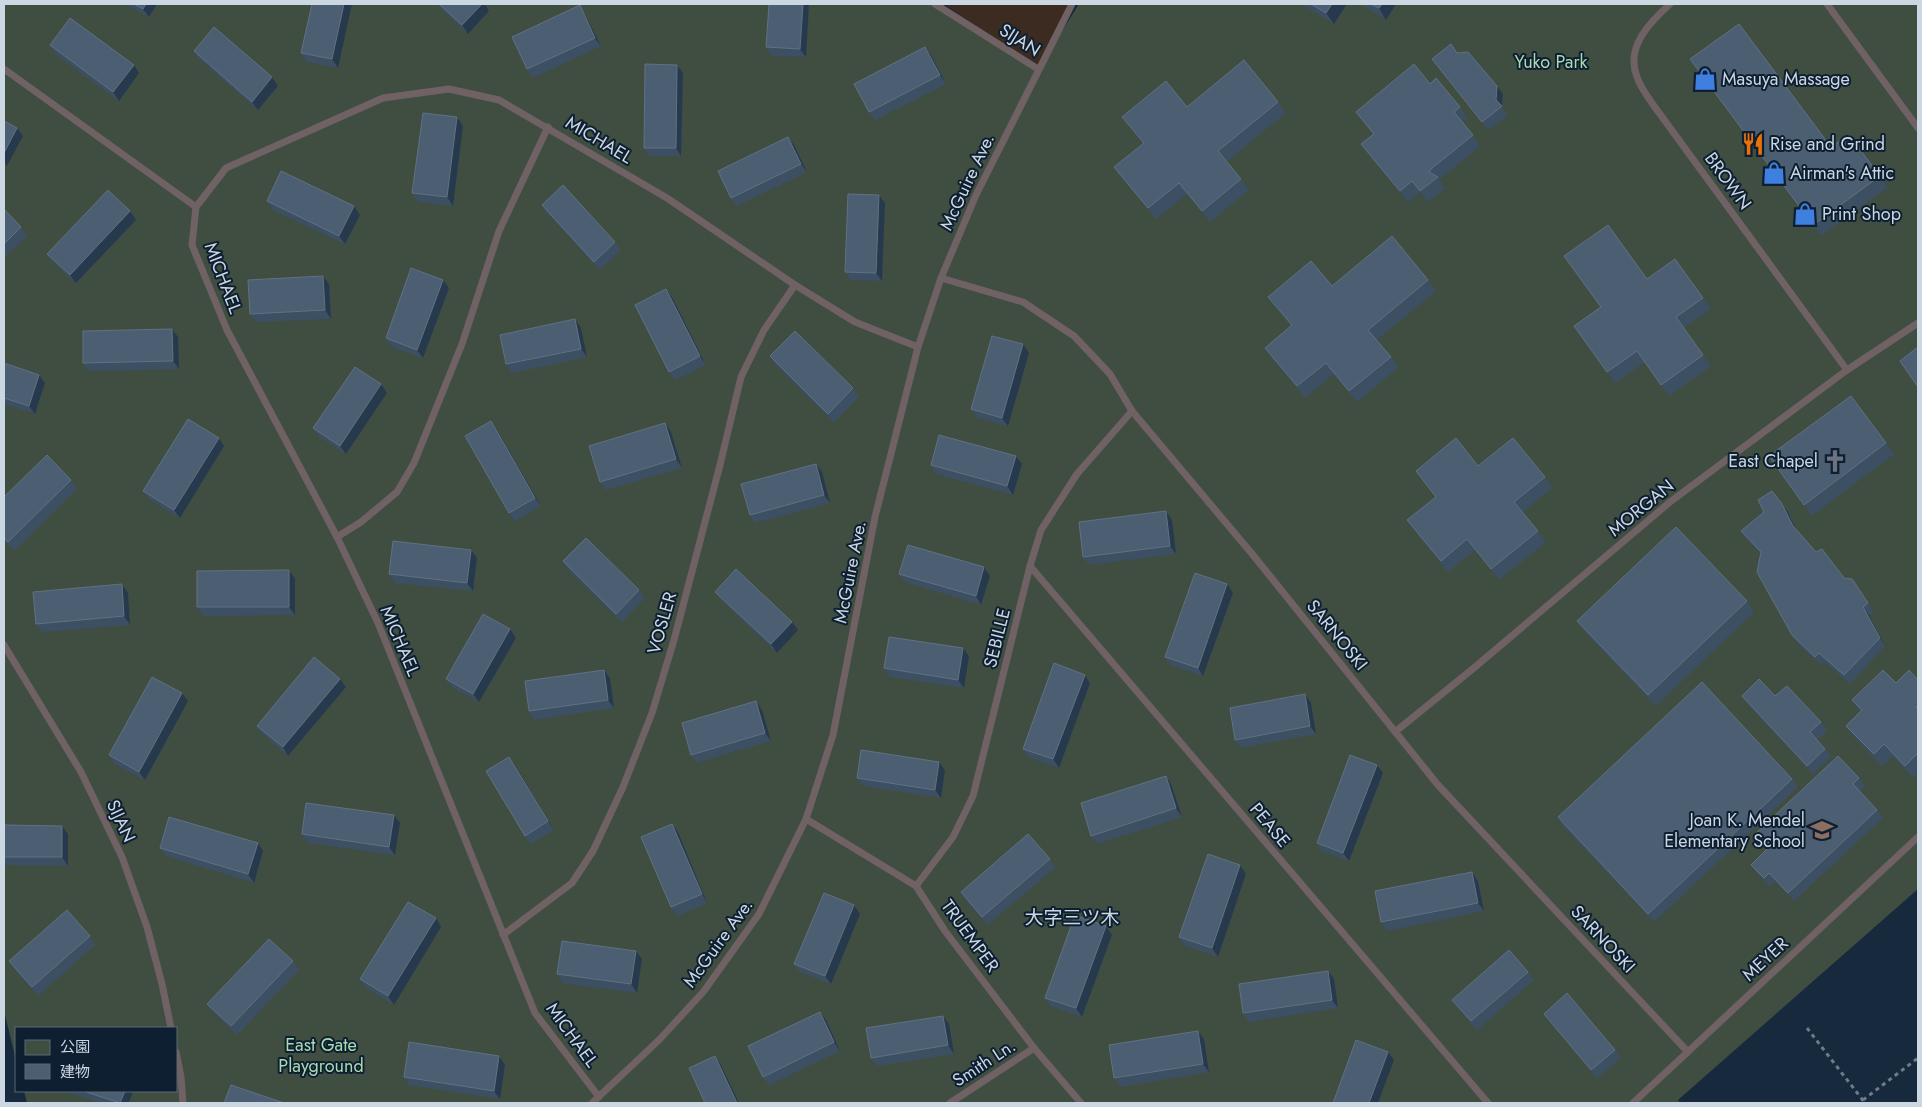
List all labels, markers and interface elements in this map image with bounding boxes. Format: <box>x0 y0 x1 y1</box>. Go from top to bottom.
street label: SIJAN <box>994 17 1046 63</box>
park label: Yuko Park <box>1514 49 1588 75</box>
shop icon: Masuya Massage <box>1692 66 1718 92</box>
place label: Masuya Massage <box>1722 66 1850 92</box>
street label: MICHAEL <box>561 110 637 170</box>
street label: McGuire Ave. <box>933 129 1001 235</box>
restaurant icon: Rise and Grind <box>1740 131 1766 157</box>
place label: Rise and Grind <box>1770 131 1885 157</box>
street label: BROWN <box>1698 147 1758 215</box>
shop icon: Airman's Attic <box>1761 160 1787 186</box>
place label: Airman's Attic <box>1790 160 1894 186</box>
shop icon: Print Shop <box>1792 201 1818 227</box>
place label: Print Shop <box>1822 201 1901 227</box>
street label: MICHAEL <box>198 239 248 317</box>
place label: East Chapel <box>1728 448 1818 474</box>
church icon: East Chapel <box>1822 448 1848 474</box>
street label: MORGAN <box>1602 473 1680 543</box>
street label: McGuire Ave. <box>827 518 873 626</box>
street label: VOSLER <box>641 589 683 657</box>
street label: SARNOSKI <box>1300 594 1374 676</box>
street label: MICHAEL <box>374 602 426 680</box>
street label: SEBILLE <box>977 606 1017 670</box>
street label: SIJAN <box>100 795 142 847</box>
street label: PEASE <box>1244 797 1296 853</box>
place label: Joan K. Mendel Elementary School <box>1664 807 1805 854</box>
school or university icon: Joan K. Mendel Elementary School <box>1809 817 1835 843</box>
street label: McGuire Ave. <box>677 893 759 993</box>
street label: TRUEMPER <box>935 894 1005 978</box>
street label: SARNOSKI <box>1565 899 1641 979</box>
district label: 大字三ツ木 <box>1024 904 1120 931</box>
street label: MEYER <box>1736 931 1794 987</box>
street label: MICHAEL <box>540 997 604 1073</box>
legend <box>15 1027 178 1092</box>
park label: East Gate Playground <box>278 1032 364 1079</box>
street label: Smith Ln. <box>947 1033 1021 1093</box>
text: 公園 <box>60 1036 90 1058</box>
text: 建物 <box>60 1061 90 1083</box>

